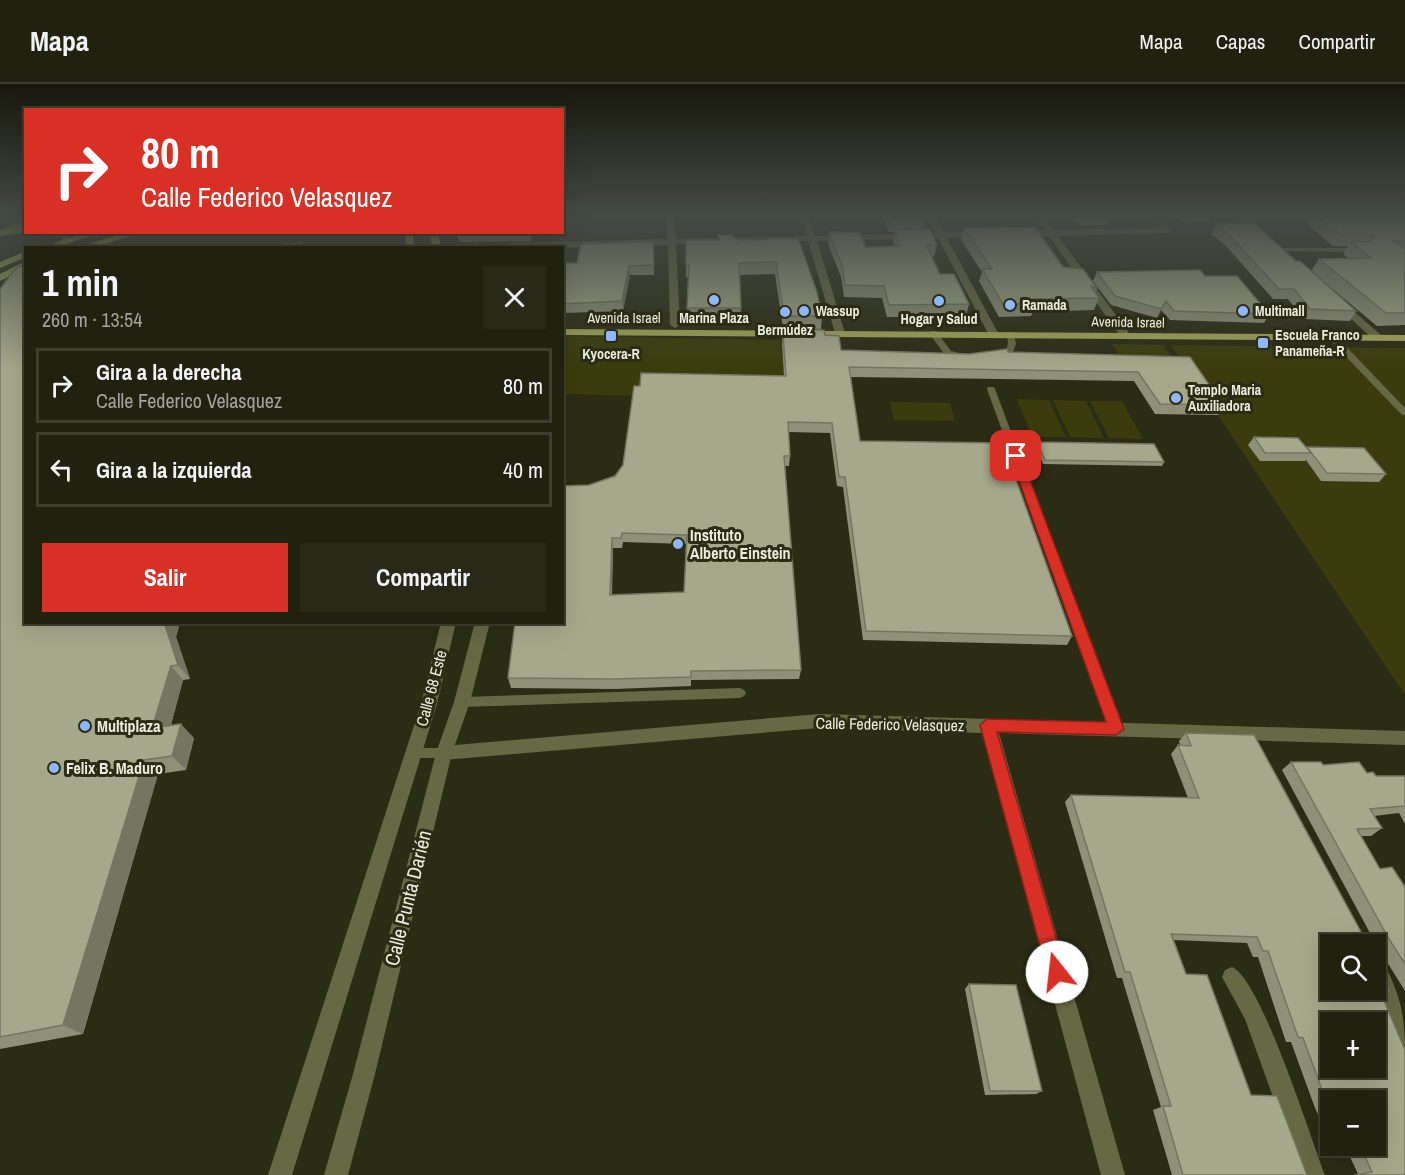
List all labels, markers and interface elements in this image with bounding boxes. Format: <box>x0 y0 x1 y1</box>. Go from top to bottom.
text: Mapa <box>30 22 89 60</box>
text: Mapa <box>1140 27 1183 56</box>
text: Capas <box>1216 27 1265 56</box>
text: Compartir <box>1298 27 1375 56</box>
text: 80 m <box>141 125 220 181</box>
icon: right <box>42 132 120 210</box>
text: Calle Federico Velasquez <box>141 179 392 215</box>
text: 1 min <box>42 259 119 307</box>
button: close <box>483 266 546 329</box>
marker: Marina Plaza <box>707 293 721 307</box>
marker: Hogar y Salud <box>932 294 946 308</box>
place label: Ramada <box>1022 296 1067 314</box>
marker: Ramada <box>1003 298 1017 312</box>
place label: Wassup <box>816 302 860 320</box>
place label: Multimall <box>1255 302 1305 320</box>
marker: Wassup <box>797 304 811 318</box>
marker: Multimall <box>1236 304 1250 318</box>
marker: Bermúdez <box>778 305 792 319</box>
text: 260 m · 13:54 <box>42 306 142 333</box>
street label: Avenida Israel <box>586 309 661 327</box>
place label: Marina Plaza <box>679 309 749 327</box>
place label: Hogar y Salud <box>900 310 978 328</box>
street label: Avenida Israel <box>1090 312 1165 332</box>
place label: Bermúdez <box>757 321 813 339</box>
place label: Escuela Franco Panameña-R <box>1275 326 1360 360</box>
marker: Kyocera-R <box>604 329 618 343</box>
marker: Escuela Franco Panameña-R <box>1256 336 1270 350</box>
place label: Kyocera-R <box>582 345 640 363</box>
text: Gira a la derecha <box>96 357 241 387</box>
icon: right <box>45 369 78 402</box>
text: 80 m <box>503 371 543 401</box>
place label: Templo Maria Auxiliadora <box>1188 381 1262 415</box>
text: Calle Federico Velasquez <box>96 387 282 414</box>
marker: Templo Maria Auxiliadora <box>1169 391 1183 405</box>
pin <box>990 430 1041 481</box>
icon: arrive <box>999 439 1032 472</box>
icon: left <box>45 453 78 486</box>
text: Gira a la izquierda <box>96 455 251 485</box>
text: 40 m <box>503 455 543 485</box>
place label: Instituto Alberto Einstein <box>690 524 791 564</box>
marker: Instituto Alberto Einstein <box>671 537 685 551</box>
button: Salir <box>42 543 288 612</box>
button: Compartir <box>300 543 546 612</box>
street label: Calle 68 Este <box>410 647 452 729</box>
street label: Calle Federico Velasquez <box>815 712 965 736</box>
place label: Multiplaza <box>97 715 161 737</box>
marker: Multiplaza <box>78 719 92 733</box>
place label: Felix B. Maduro <box>66 757 163 779</box>
marker: Felix B. Maduro <box>47 761 61 775</box>
street label: Calle Punta Darién <box>378 827 437 968</box>
map controls <box>1320 934 1386 1156</box>
button: search <box>1320 934 1386 1000</box>
position arrow <box>1025 940 1089 1004</box>
button: + <box>1320 1012 1386 1078</box>
button: − <box>1320 1090 1386 1156</box>

